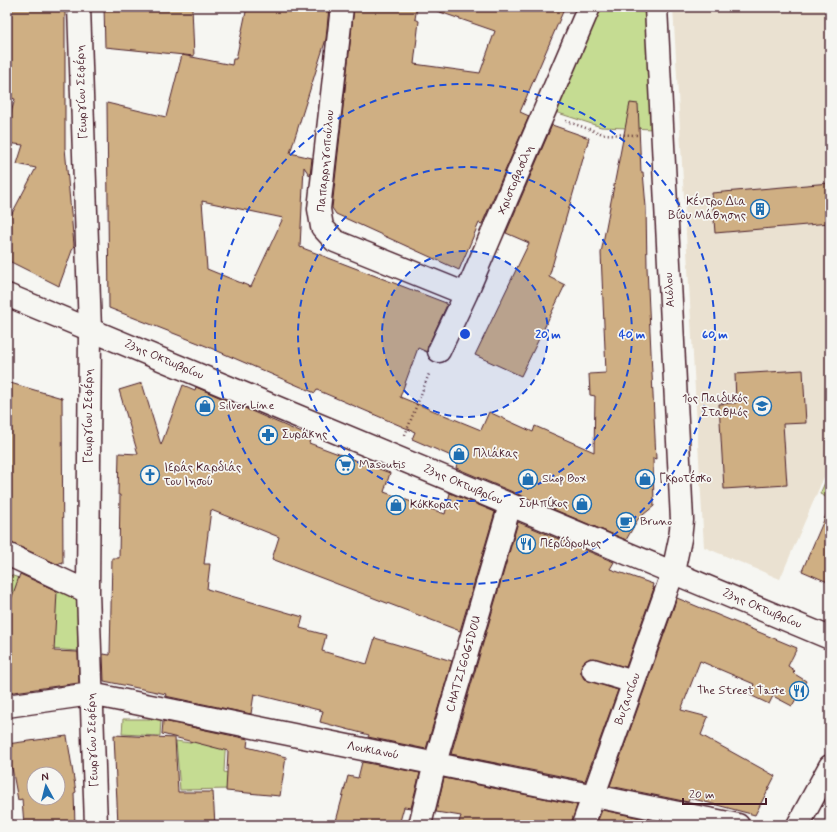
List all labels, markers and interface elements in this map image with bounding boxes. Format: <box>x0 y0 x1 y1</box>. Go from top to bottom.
street label: Γεωργίου Σεφέρη <box>71 44 92 140</box>
street label: Παπαρρηγοπούλου <box>314 109 338 213</box>
street label: Χριστοβασίλη <box>494 143 538 217</box>
place label: Κέντρο Δια Βίου Μάθησης <box>668 193 746 224</box>
building icon: Κέντρο Δια Βίου Μάθησης <box>749 198 771 220</box>
street label: Αιόλου <box>661 272 679 308</box>
centre of rings <box>458 327 472 341</box>
text: 20 m <box>535 327 561 343</box>
text: 40 m <box>619 327 646 343</box>
text: 60 m <box>702 327 728 343</box>
street label: 23ης Οκτωβρίου <box>122 336 207 384</box>
street label: Γεωργίου Σεφέρη <box>80 369 97 463</box>
place label: 1ος Παιδικός Σταθμός <box>682 391 748 421</box>
shop icon: Silver Line <box>194 395 216 417</box>
school or university icon: 1ος Παιδικός Σταθμός <box>751 395 773 417</box>
place label: Silver Line <box>219 398 274 414</box>
pharmacy icon: Συράκης <box>257 424 279 446</box>
place label: Συράκης <box>282 427 328 443</box>
shop icon: Πλιάκας <box>448 443 470 465</box>
place label: Πλιάκας <box>473 446 518 462</box>
supermarket icon: Masoutis <box>334 454 356 476</box>
place label: Masoutis <box>359 457 406 473</box>
place label: Ιεράς Καρδιάς του Ιησού <box>163 460 241 490</box>
street label: 23ης Οκτωβρίου <box>421 461 506 509</box>
church icon: Ιεράς Καρδιάς του Ιησού <box>139 464 161 486</box>
shop icon: Shop Box <box>517 468 539 490</box>
shop icon: Γκροτέσκο <box>634 468 656 490</box>
place label: Γκροτέσκο <box>659 470 712 487</box>
place label: Shop Box <box>542 471 586 487</box>
shop icon: Συμπίκος <box>571 493 593 515</box>
shop icon: Κόκκορας <box>385 494 407 516</box>
place label: Συμπίκος <box>519 496 568 512</box>
place label: Κόκκορας <box>410 497 459 513</box>
cafe icon: Bruno <box>615 511 637 533</box>
place label: Bruno <box>640 514 672 530</box>
restaurant icon: Περίδρομος <box>515 533 537 555</box>
place label: Περίδρομος <box>540 536 601 552</box>
street label: 23ης Οκτωβρίου <box>720 585 805 633</box>
street label: CHATZIGOGIDOU <box>443 614 485 714</box>
street label: Βυζαντίου <box>611 670 645 727</box>
restaurant icon: The Street Taste <box>788 680 810 702</box>
place label: The Street Taste <box>697 683 785 699</box>
street label: Γεωργίου Σεφέρη <box>82 692 103 788</box>
street label: Λουκιανού <box>346 738 400 764</box>
north arrow <box>26 766 66 806</box>
text: N <box>40 770 49 784</box>
scale bar <box>683 780 766 806</box>
text: 20 m <box>689 787 715 803</box>

